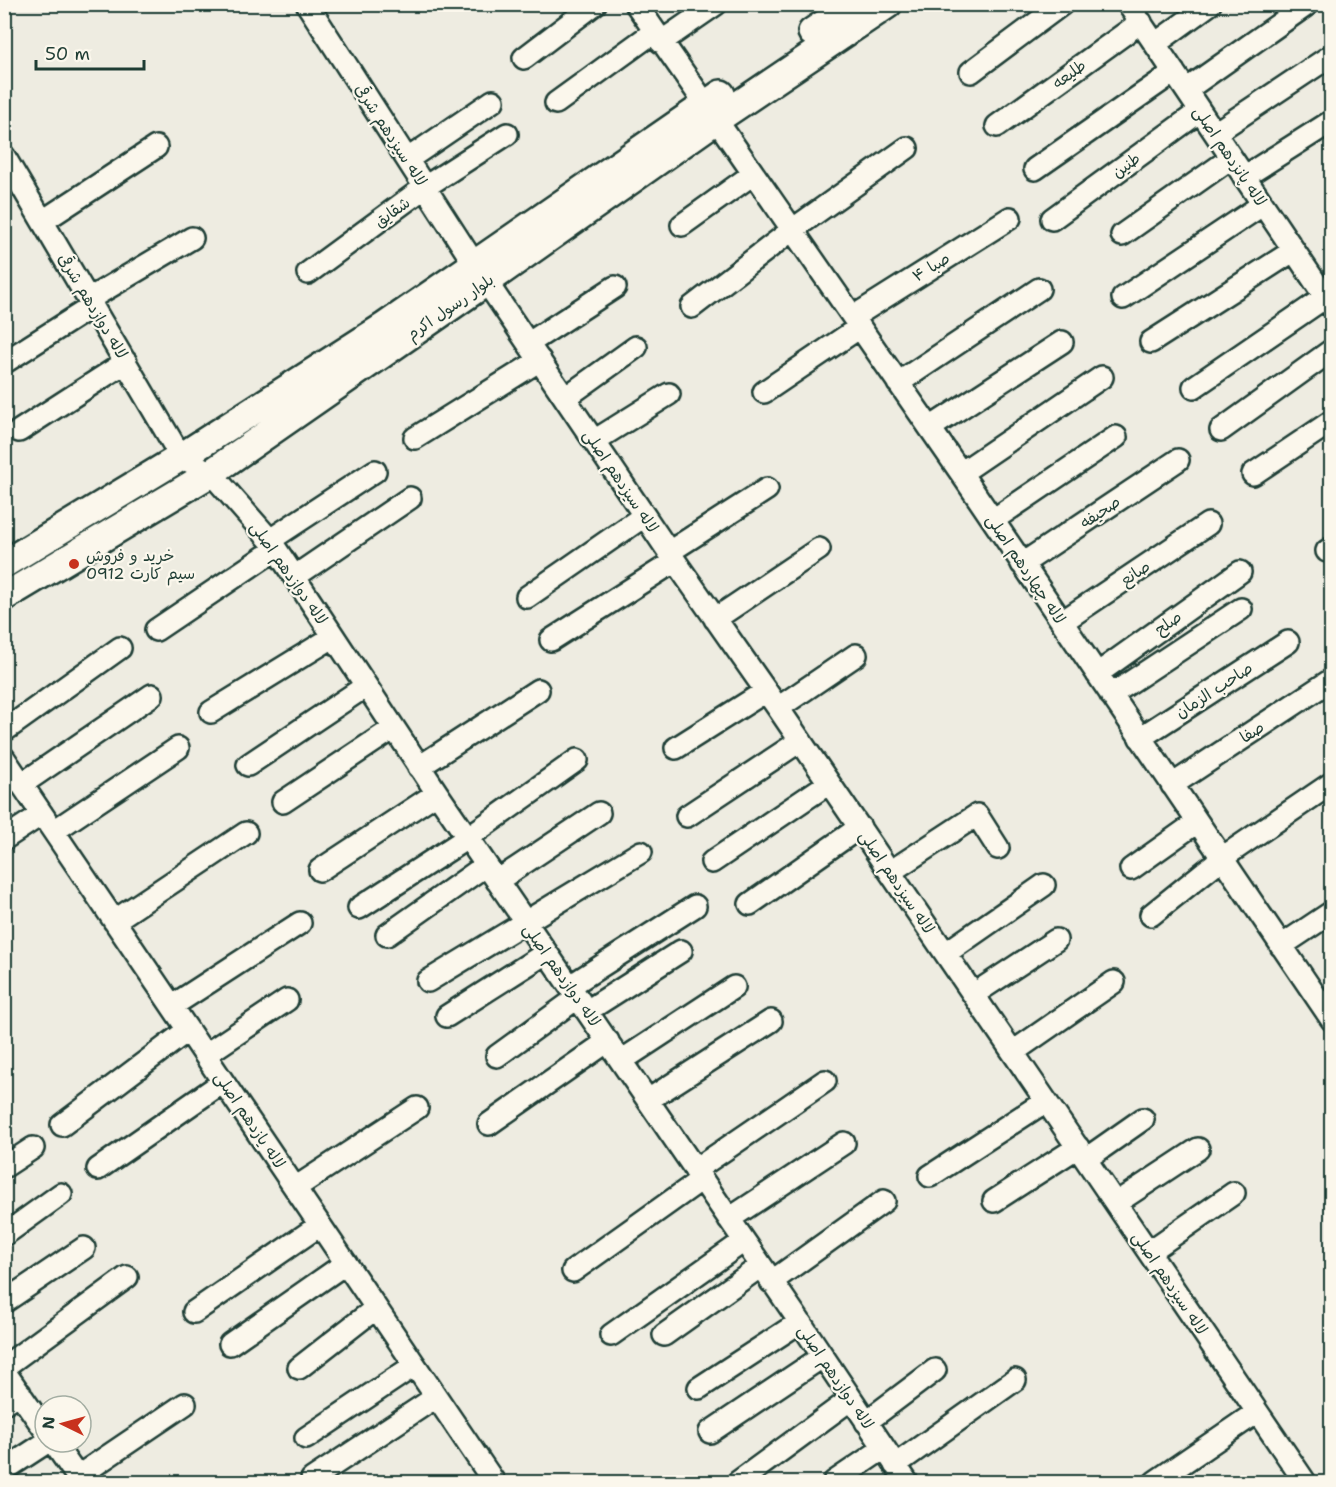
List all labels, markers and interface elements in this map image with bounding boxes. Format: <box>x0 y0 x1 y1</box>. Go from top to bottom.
scale bar <box>36 33 144 71</box>
text: 50 m <box>45 42 90 66</box>
street label: طلیعه <box>1048 55 1090 93</box>
street label: لاله سیزدهم شرقی <box>348 80 432 191</box>
street label: لاله پانزدهم اصلی <box>1187 102 1271 211</box>
street label: طنین <box>1108 148 1144 182</box>
street label: شقایق <box>370 192 414 232</box>
street label: صبا ۴ <box>908 247 954 287</box>
street label: لاله دوازدهم شرقی <box>52 249 133 364</box>
street label: بلوار رسول اکرم <box>402 269 499 347</box>
street label: لاله سیزدهم اصلی <box>577 425 663 538</box>
street label: صحیفه <box>1076 491 1124 533</box>
street label: لاله چهاردهم اصلی <box>980 510 1071 629</box>
street label: لاله دوازدهم اصلی <box>244 517 332 630</box>
place label: خرید و فروش سیم کارت 0912 <box>86 545 195 586</box>
street label: صانع <box>1116 555 1155 592</box>
marker: خرید و فروش سیم کارت 0912 <box>67 557 81 571</box>
street label: صلح <box>1150 606 1186 640</box>
street label: صاحب الزمان <box>1171 657 1257 723</box>
street label: صفا <box>1236 716 1268 748</box>
street label: لاله سیزدهم اصلی <box>853 826 939 939</box>
street label: لاله دوازدهم اصلی <box>517 919 605 1032</box>
street label: لاله یازدهم اصلی <box>208 1068 290 1174</box>
street label: لاله سیزدهم اصلی <box>1126 1227 1212 1340</box>
street label: لاله دوازدهم اصلی <box>792 1321 879 1434</box>
north arrow <box>33 1394 93 1454</box>
text: N <box>38 1416 60 1430</box>

